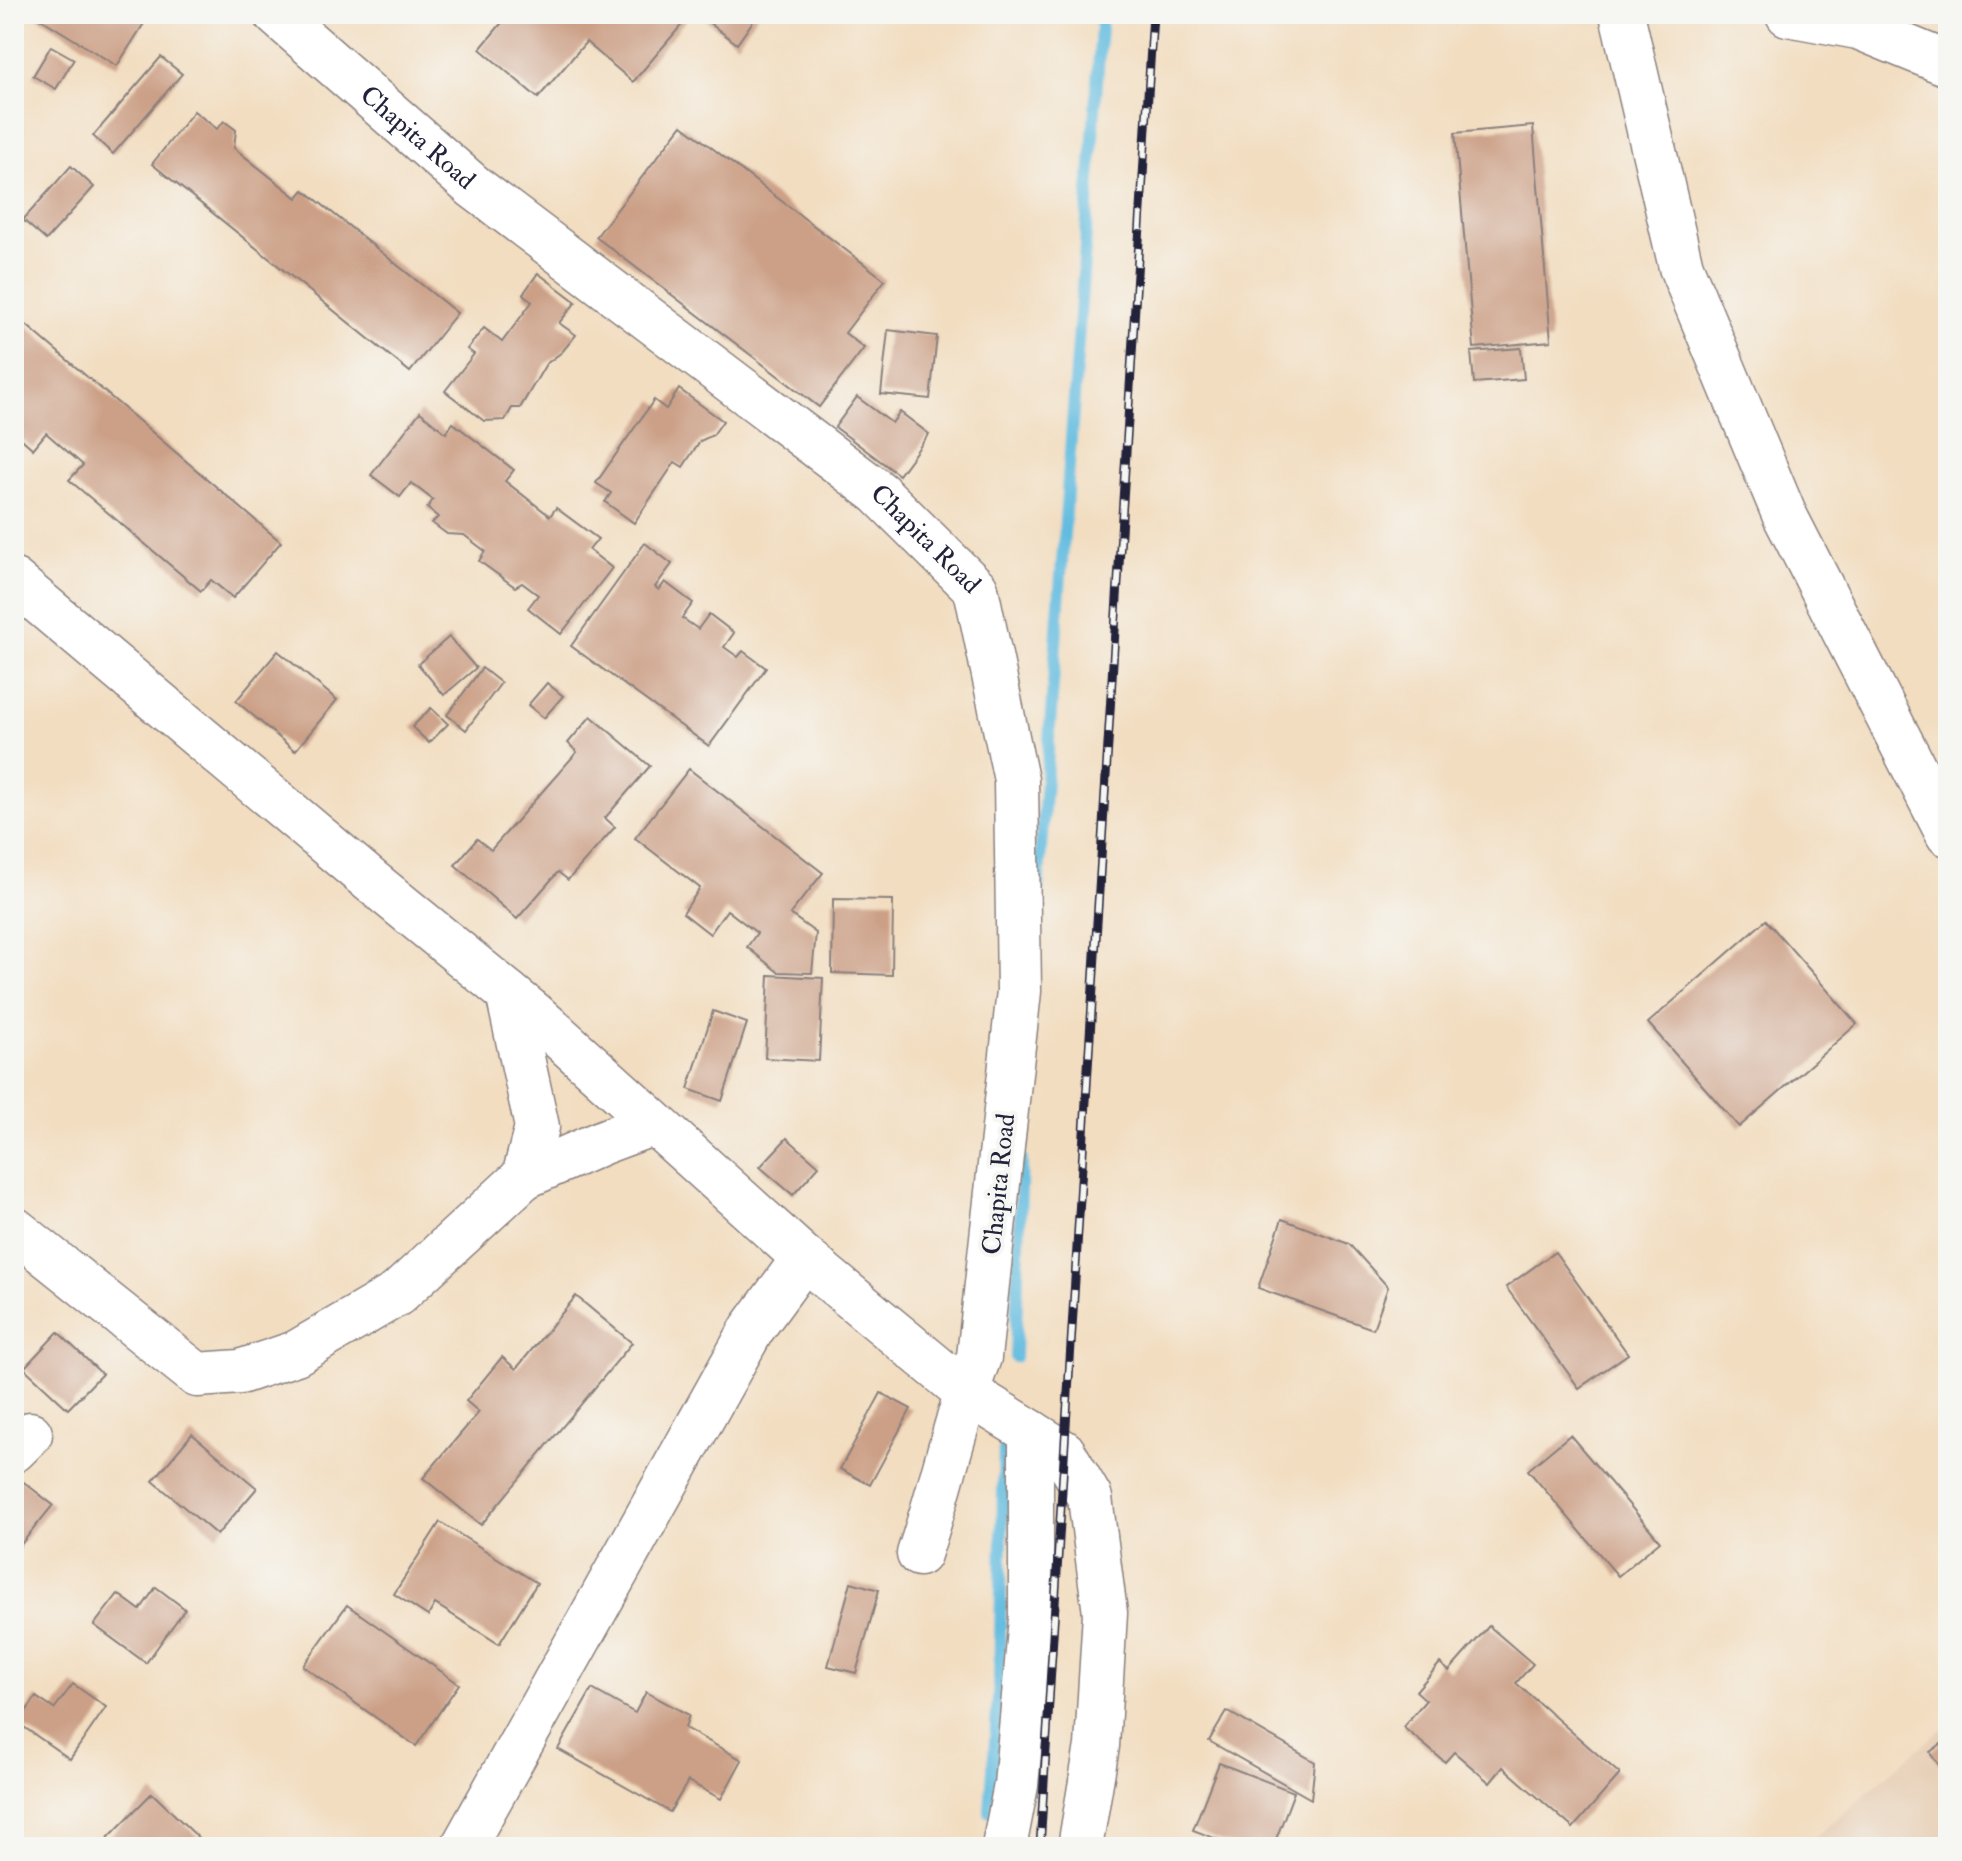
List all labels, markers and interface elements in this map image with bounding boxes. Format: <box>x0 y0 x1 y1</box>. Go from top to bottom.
street label: Chapita Road <box>354 79 482 197</box>
street label: Chapita Road <box>864 478 987 601</box>
street label: Chapita Road <box>976 1111 1023 1256</box>

